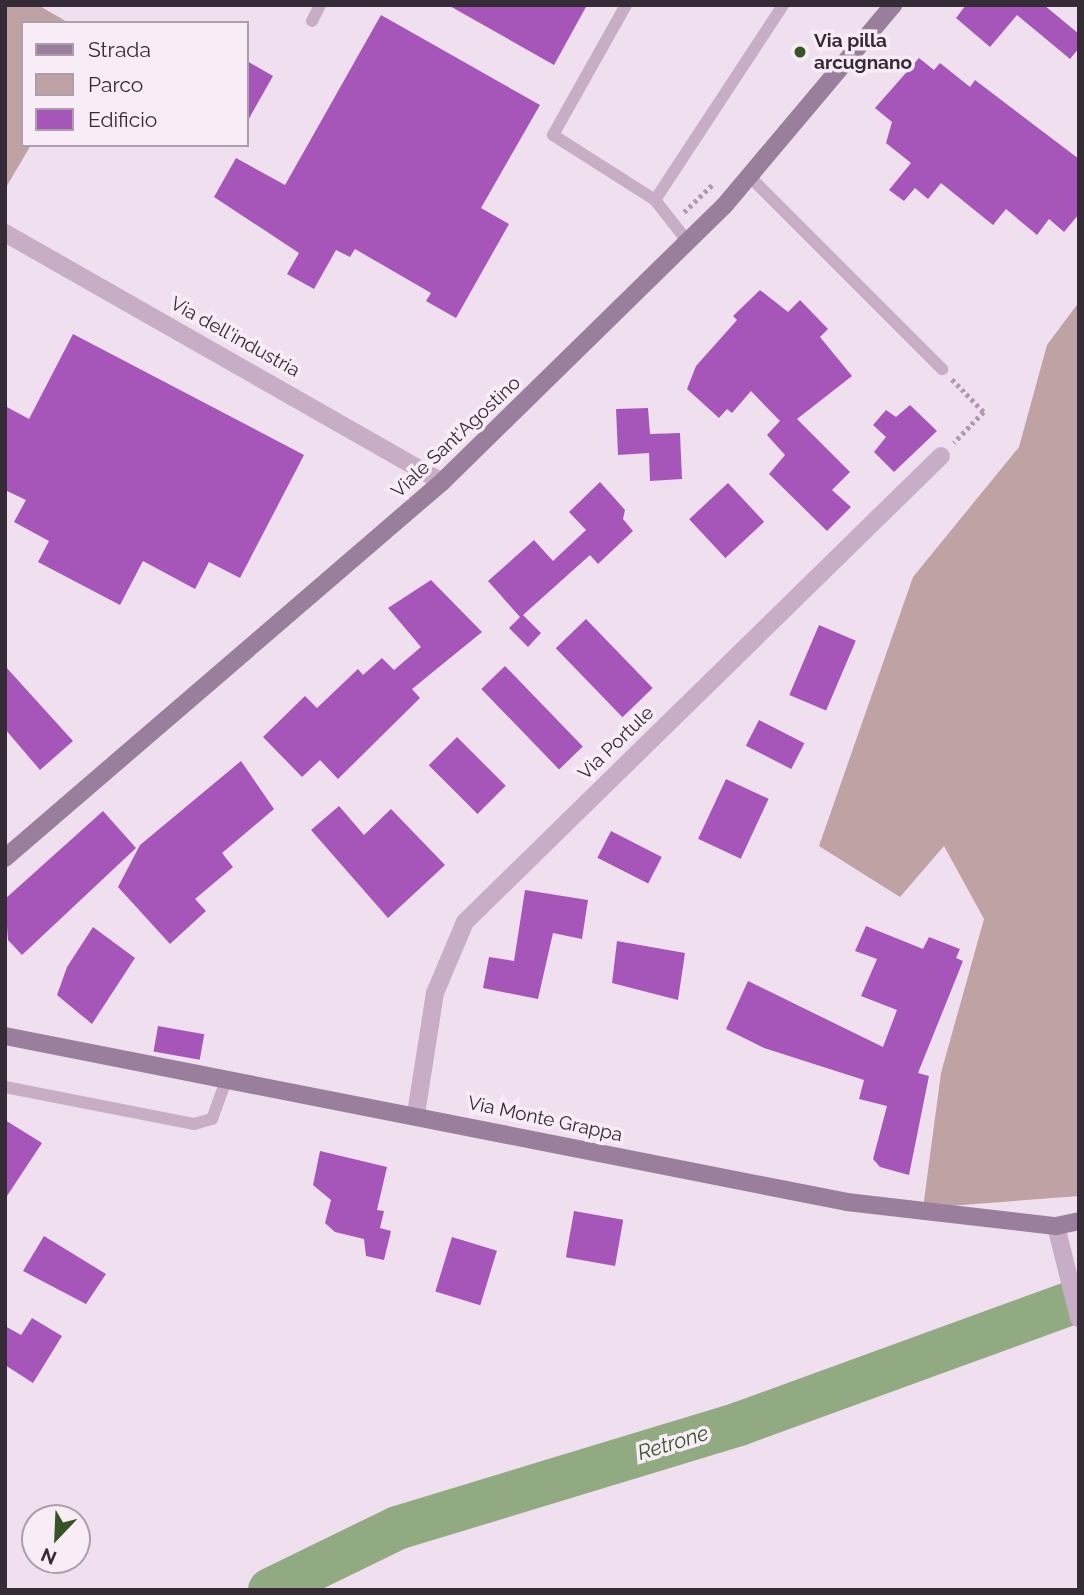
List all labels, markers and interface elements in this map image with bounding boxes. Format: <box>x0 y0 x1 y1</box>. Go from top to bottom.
legend <box>21 21 248 147</box>
place label: Via pilla arcugnano <box>814 30 912 74</box>
text: Strada <box>88 37 151 62</box>
marker: Via pilla arcugnano <box>792 44 808 60</box>
text: Parco <box>88 72 143 97</box>
text: Edificio <box>88 107 157 132</box>
street label: Via dell'industria <box>166 292 304 382</box>
street label: Viale Sant'Agostino <box>387 371 525 503</box>
street label: Via Portule <box>574 702 658 784</box>
street label: Via Monte Grappa <box>466 1091 624 1147</box>
water label: Retrone <box>635 1420 711 1466</box>
north arrow <box>21 1504 91 1574</box>
text: N <box>38 1544 60 1569</box>

